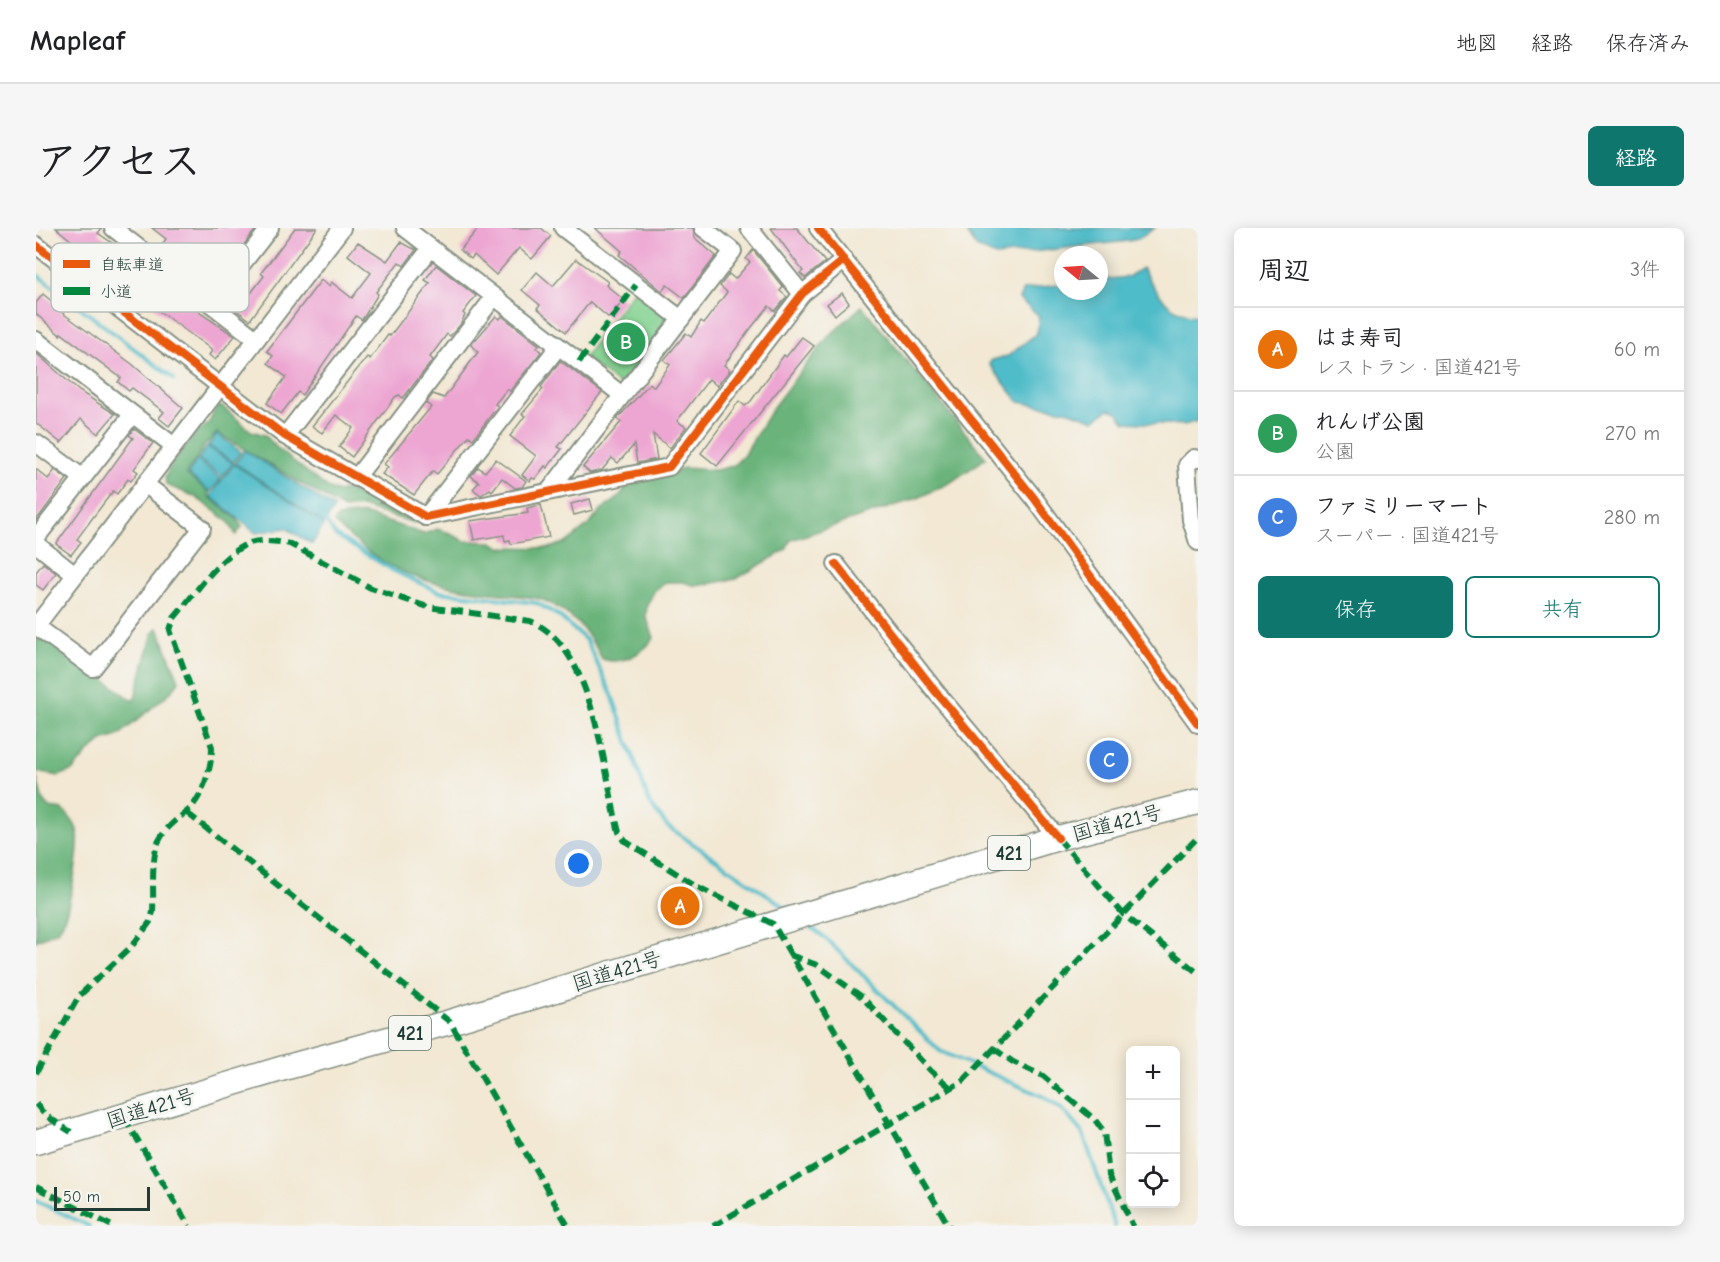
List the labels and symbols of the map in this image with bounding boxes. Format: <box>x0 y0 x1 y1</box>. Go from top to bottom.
legend <box>51 243 249 312</box>
north arrow <box>1054 246 1108 300</box>
text: 自転車道 <box>100 256 164 274</box>
text: 小道 <box>100 283 132 301</box>
pin: B <box>606 320 646 364</box>
pin: C <box>1090 738 1128 782</box>
street label: 国道421号 <box>1069 799 1165 847</box>
road number: 421 <box>988 836 1030 870</box>
your location <box>564 849 593 878</box>
pin: A <box>660 884 700 928</box>
street label: 国道421号 <box>569 946 665 996</box>
road number: 421 <box>389 1016 431 1050</box>
street label: 国道421号 <box>103 1083 199 1133</box>
scale bar <box>54 1184 150 1212</box>

